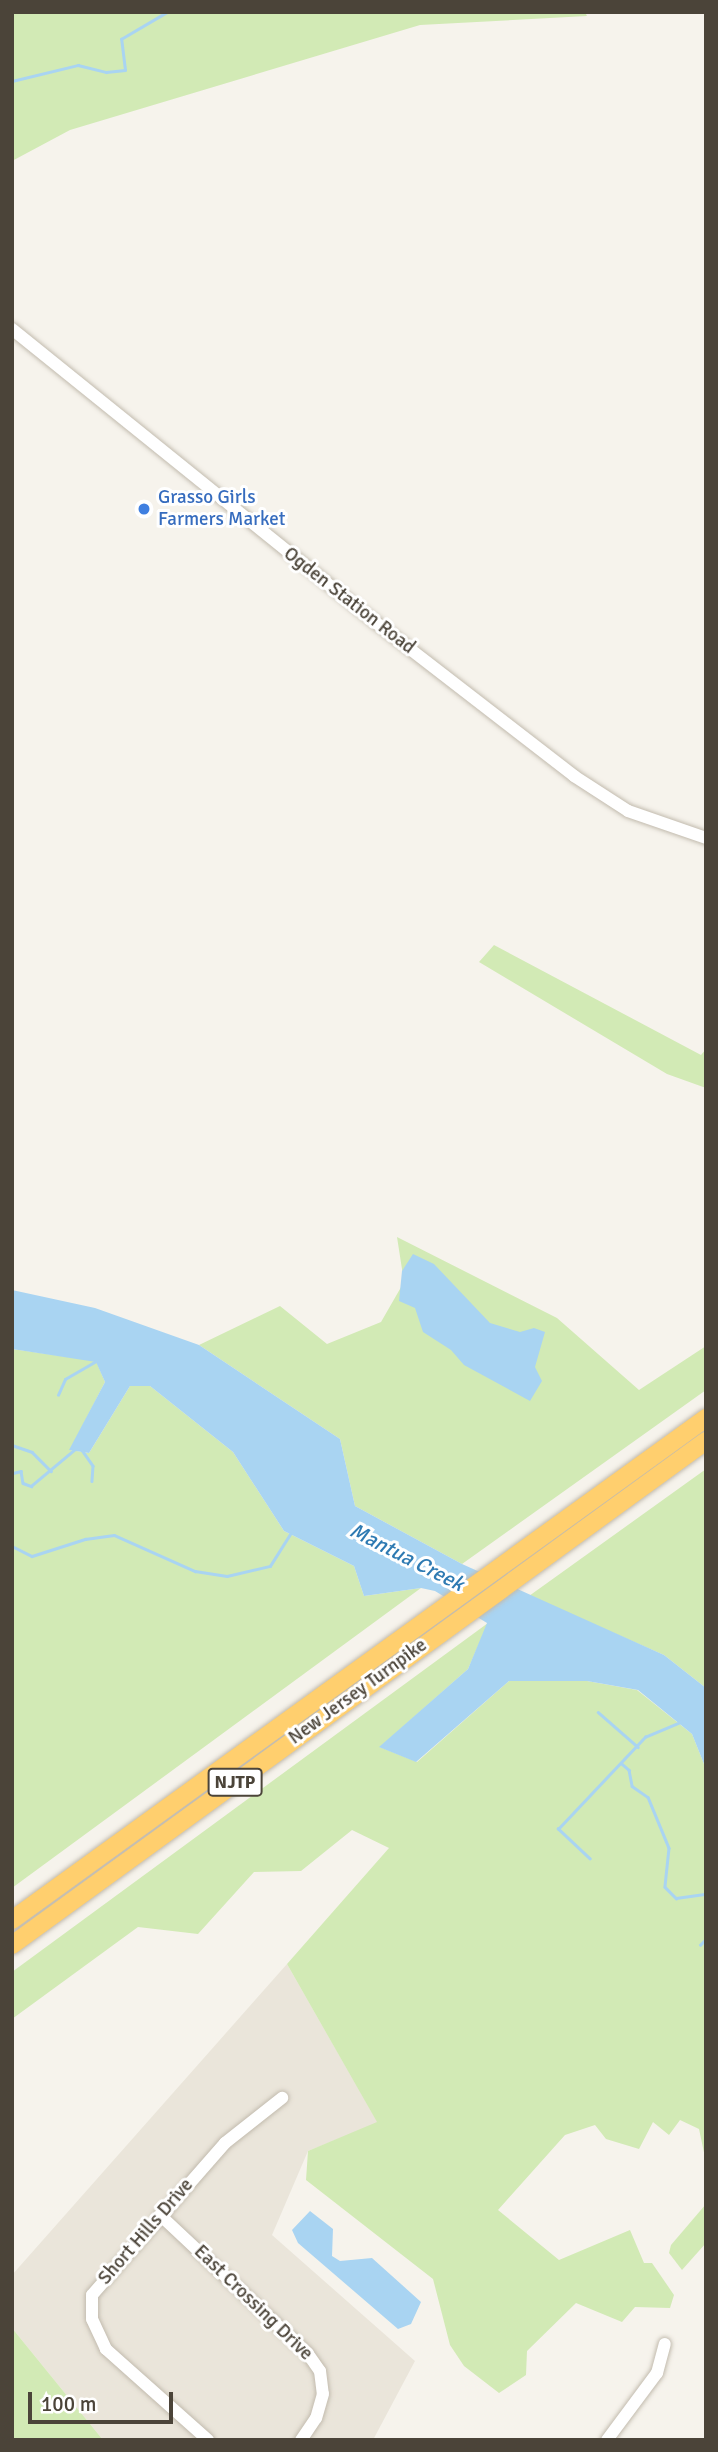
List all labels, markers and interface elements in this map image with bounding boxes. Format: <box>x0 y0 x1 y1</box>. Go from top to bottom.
place label: Grasso Girls Farmers Market <box>158 487 285 531</box>
marker: Grasso Girls Farmers Market <box>136 501 152 517</box>
street label: Ogden Station Road <box>279 543 419 659</box>
water label: Mantua Creek <box>346 1517 468 1597</box>
street label: New Jersey Turnpike <box>284 1634 432 1750</box>
road number: NJTP <box>207 1768 263 1797</box>
street label: Short Hills Drive <box>94 2174 198 2290</box>
street label: East Crossing Drive <box>189 2241 317 2365</box>
scale bar <box>32 2378 177 2422</box>
text: 100 m <box>41 2391 96 2417</box>

